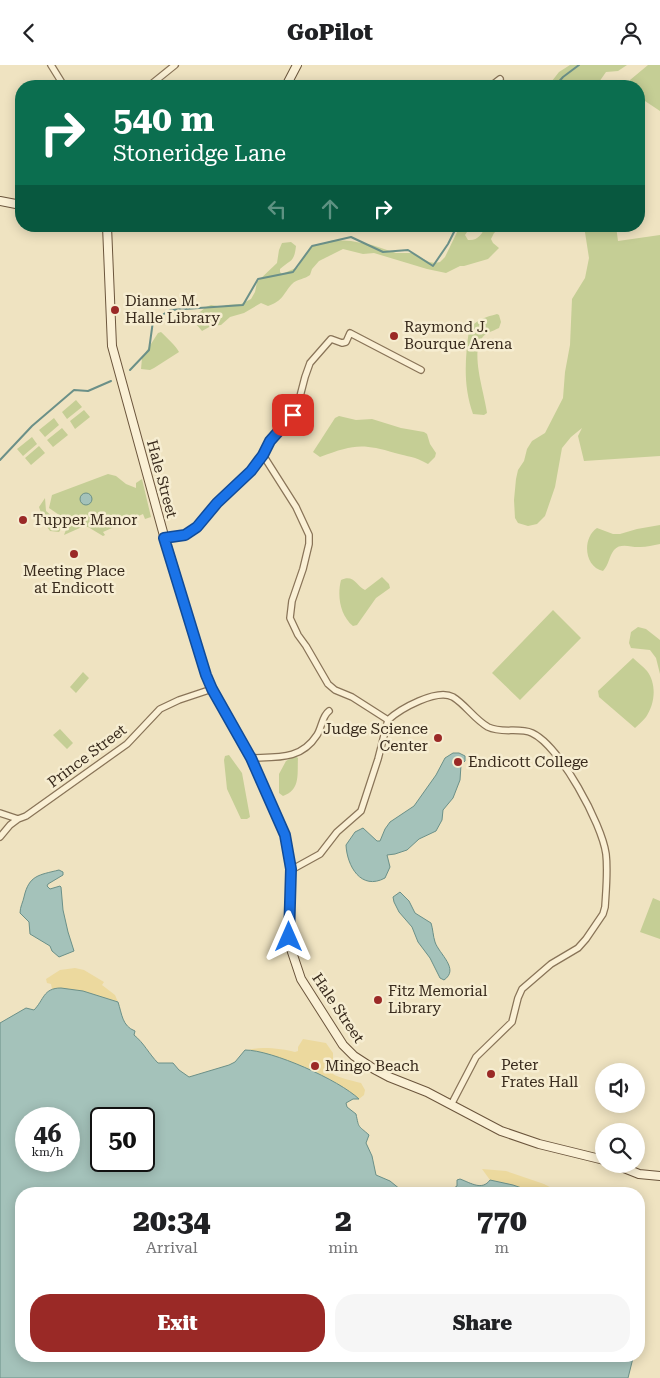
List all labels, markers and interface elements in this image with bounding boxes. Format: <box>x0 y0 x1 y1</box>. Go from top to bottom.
icon: back <box>15 19 43 47</box>
icon: person <box>617 19 645 47</box>
text: GoPilot <box>287 20 373 45</box>
text: 540 m <box>113 99 214 140</box>
icon: right <box>30 100 95 165</box>
text: Stoneridge Lane <box>113 141 286 166</box>
icon: left <box>263 195 291 223</box>
icon: ahead <box>316 195 344 223</box>
icon: right <box>369 195 397 223</box>
place label: Dianne M. Halle Library <box>125 292 220 327</box>
marker: Dianne M. Halle Library <box>109 304 121 316</box>
place label: Raymond J. Bourque Arena <box>404 318 512 353</box>
marker: Raymond J. Bourque Arena <box>388 330 400 342</box>
pin <box>272 394 314 436</box>
icon: arrive <box>279 401 307 429</box>
street label: Hale Street <box>143 438 181 520</box>
place label: Tupper Manor <box>33 511 137 529</box>
marker: Tupper Manor <box>17 514 29 526</box>
marker: Meeting Place at Endicott <box>68 548 80 560</box>
place label: Meeting Place at Endicott <box>23 562 125 597</box>
street label: Prince Street <box>44 720 130 791</box>
place label: Judge Science Center <box>323 720 428 755</box>
marker: Judge Science Center <box>432 732 444 744</box>
place label: Endicott College <box>468 753 588 771</box>
marker: Endicott College <box>452 756 464 768</box>
position arrow <box>262 910 314 962</box>
street label: Hale Street <box>308 970 368 1047</box>
place label: Fitz Memorial Library <box>388 982 488 1017</box>
marker: Fitz Memorial Library <box>372 994 384 1006</box>
place label: Peter Frates Hall <box>501 1056 579 1091</box>
place label: Mingo Beach <box>325 1057 420 1075</box>
marker: Mingo Beach <box>309 1060 321 1072</box>
map controls <box>595 1063 645 1173</box>
button: sound <box>595 1063 645 1113</box>
marker: Peter Frates Hall <box>485 1068 497 1080</box>
speed limit sign: 50 <box>90 1107 155 1172</box>
text: 46 <box>33 1119 62 1148</box>
button: search <box>595 1123 645 1173</box>
text: km/h <box>31 1145 64 1159</box>
text: 20:34 <box>133 1203 210 1238</box>
text: 2 <box>335 1203 352 1238</box>
text: 770 <box>476 1203 527 1238</box>
text: Arrival <box>146 1238 198 1257</box>
text: min <box>328 1238 358 1257</box>
text: m <box>494 1238 509 1257</box>
button: Exit <box>30 1294 325 1352</box>
button: Share <box>335 1294 630 1352</box>

